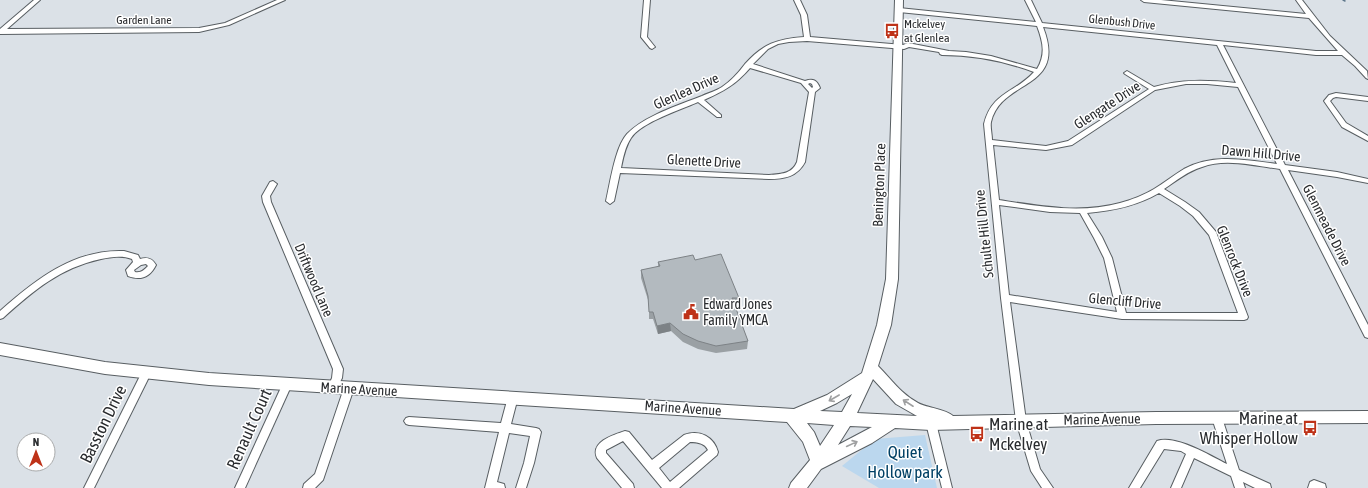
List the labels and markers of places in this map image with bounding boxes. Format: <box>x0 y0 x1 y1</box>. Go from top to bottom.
place label: Mckelvey at Glenlea <box>904 17 949 45</box>
bus stop icon: Mckelvey at Glenlea <box>883 22 901 40</box>
place label: Edward Jones Family YMCA <box>703 296 772 328</box>
public building icon: Edward Jones Family YMCA <box>682 303 700 321</box>
place label: Marine at Whisper Hollow <box>1200 408 1298 448</box>
place label: Marine at Mckelvey <box>989 414 1048 454</box>
bus stop icon: Marine at Whisper Hollow <box>1301 419 1319 437</box>
bus stop icon: Marine at Mckelvey <box>968 425 986 443</box>

